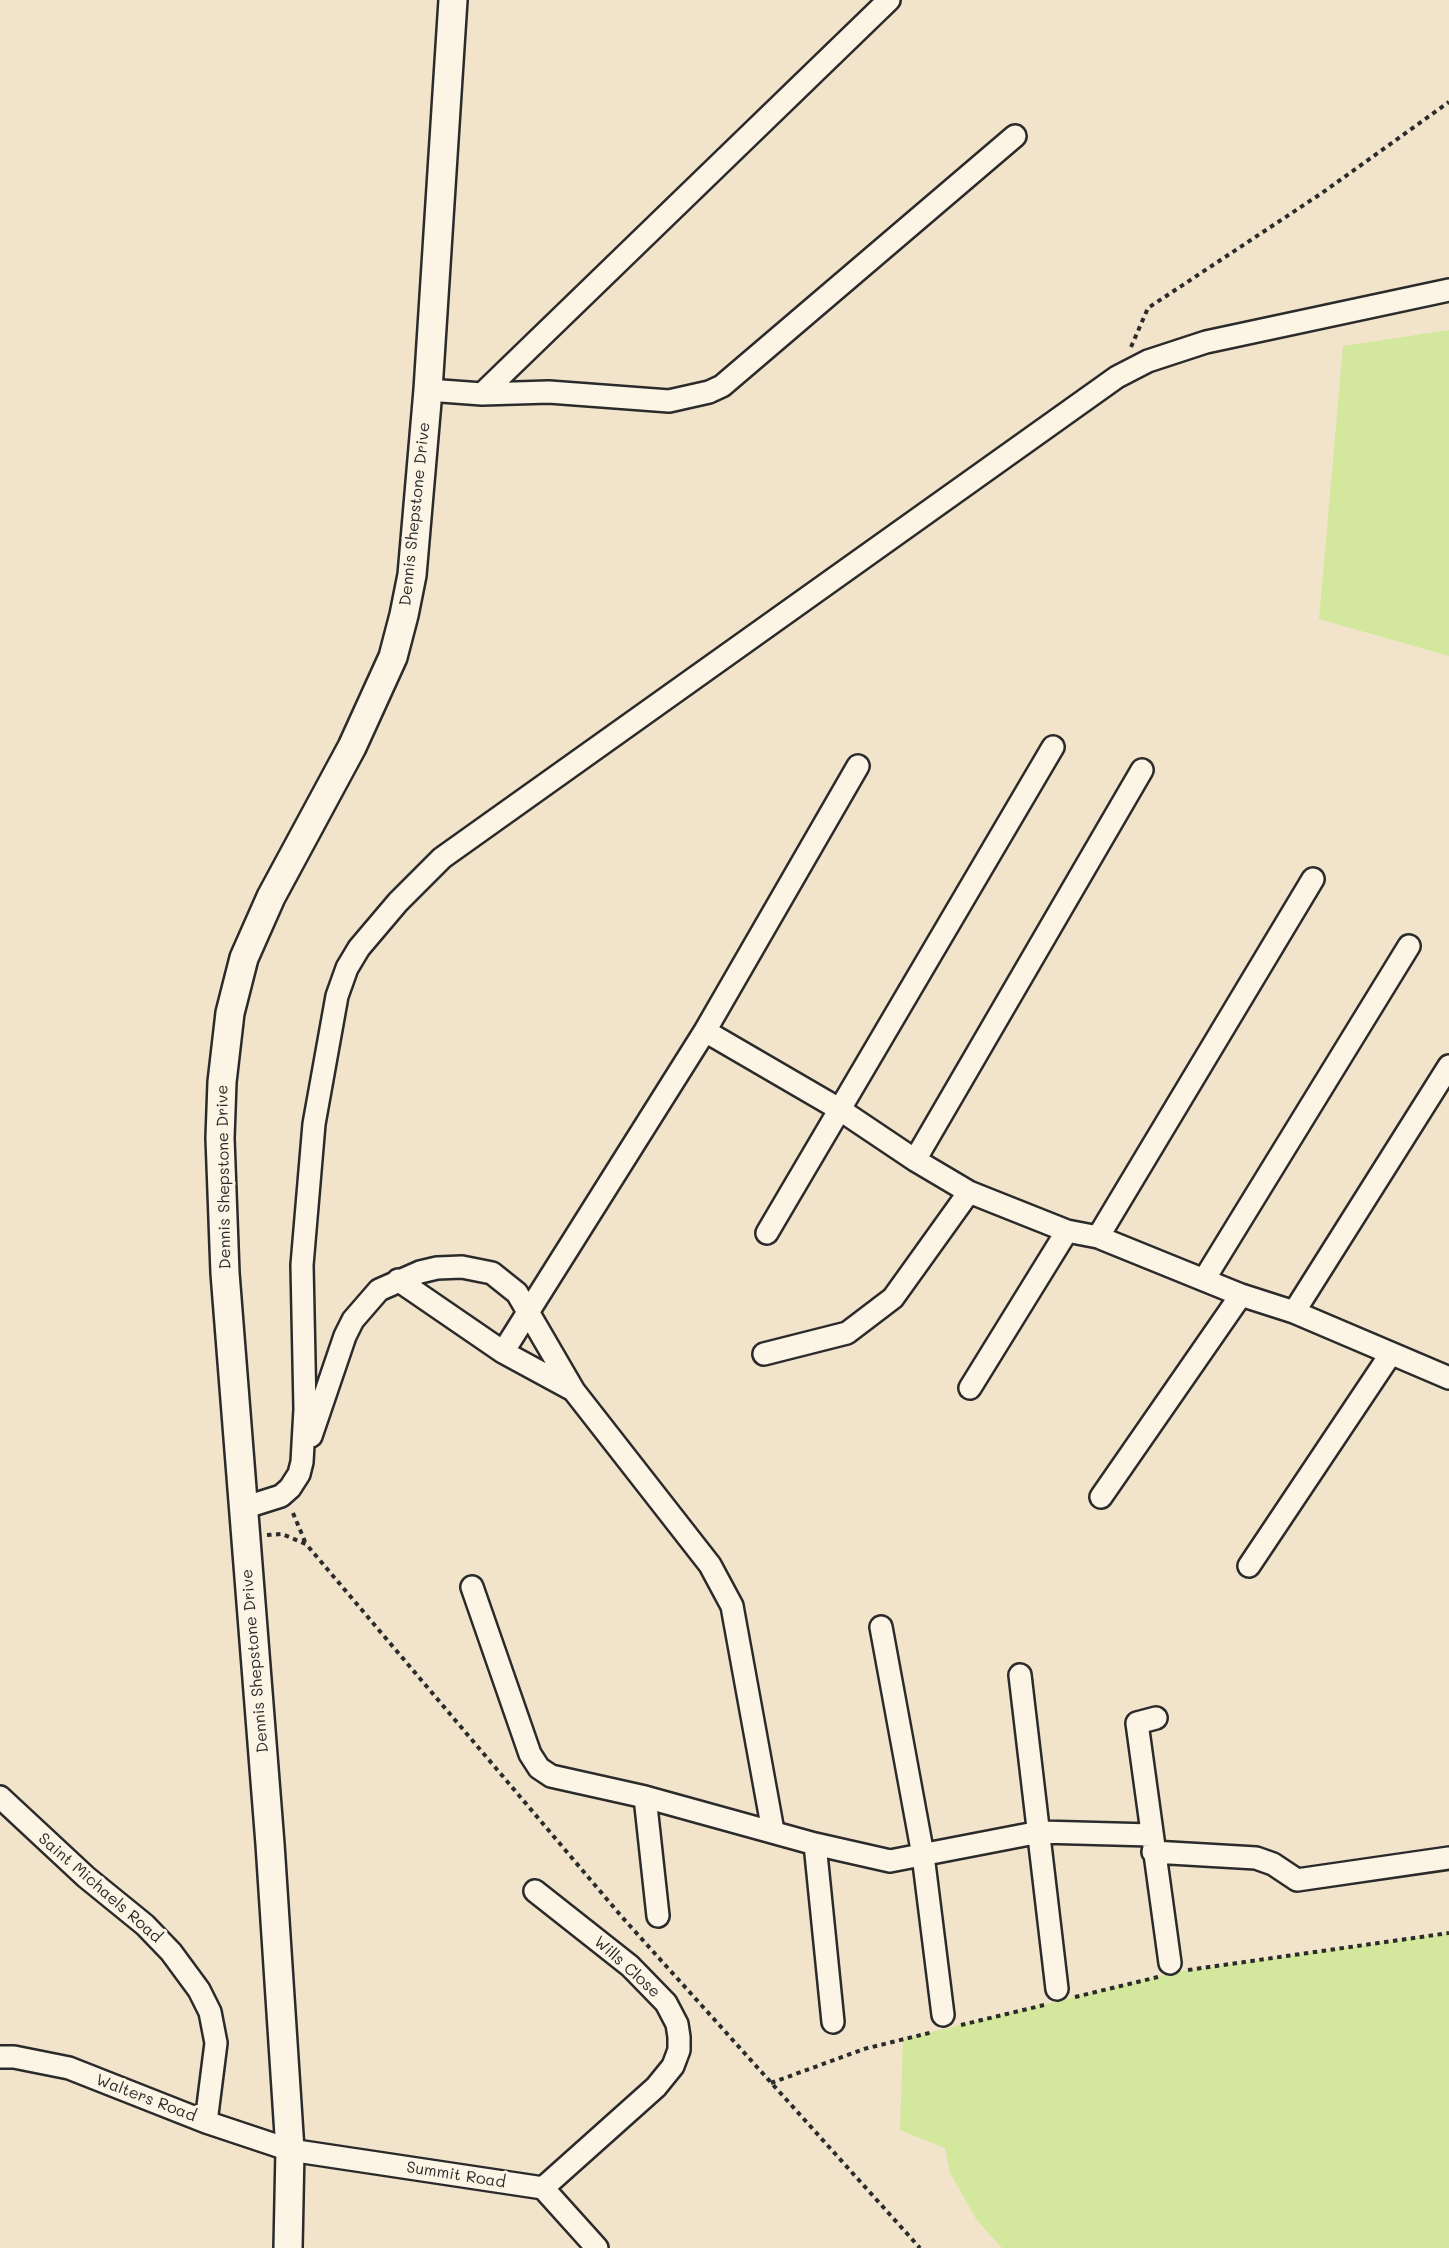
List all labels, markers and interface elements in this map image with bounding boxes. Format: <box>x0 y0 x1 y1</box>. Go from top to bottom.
street label: Dennis Shepstone Drive <box>396 421 434 607</box>
street label: Dennis Shepstone Drive <box>213 1084 235 1270</box>
street label: Dennis Shepstone Drive <box>237 1568 273 1754</box>
street label: Saint Michaels Road <box>34 1829 166 1947</box>
street label: Wills Close <box>590 1932 664 2002</box>
street label: Walters Road <box>93 2070 199 2126</box>
street label: Summit Road <box>405 2158 507 2192</box>

